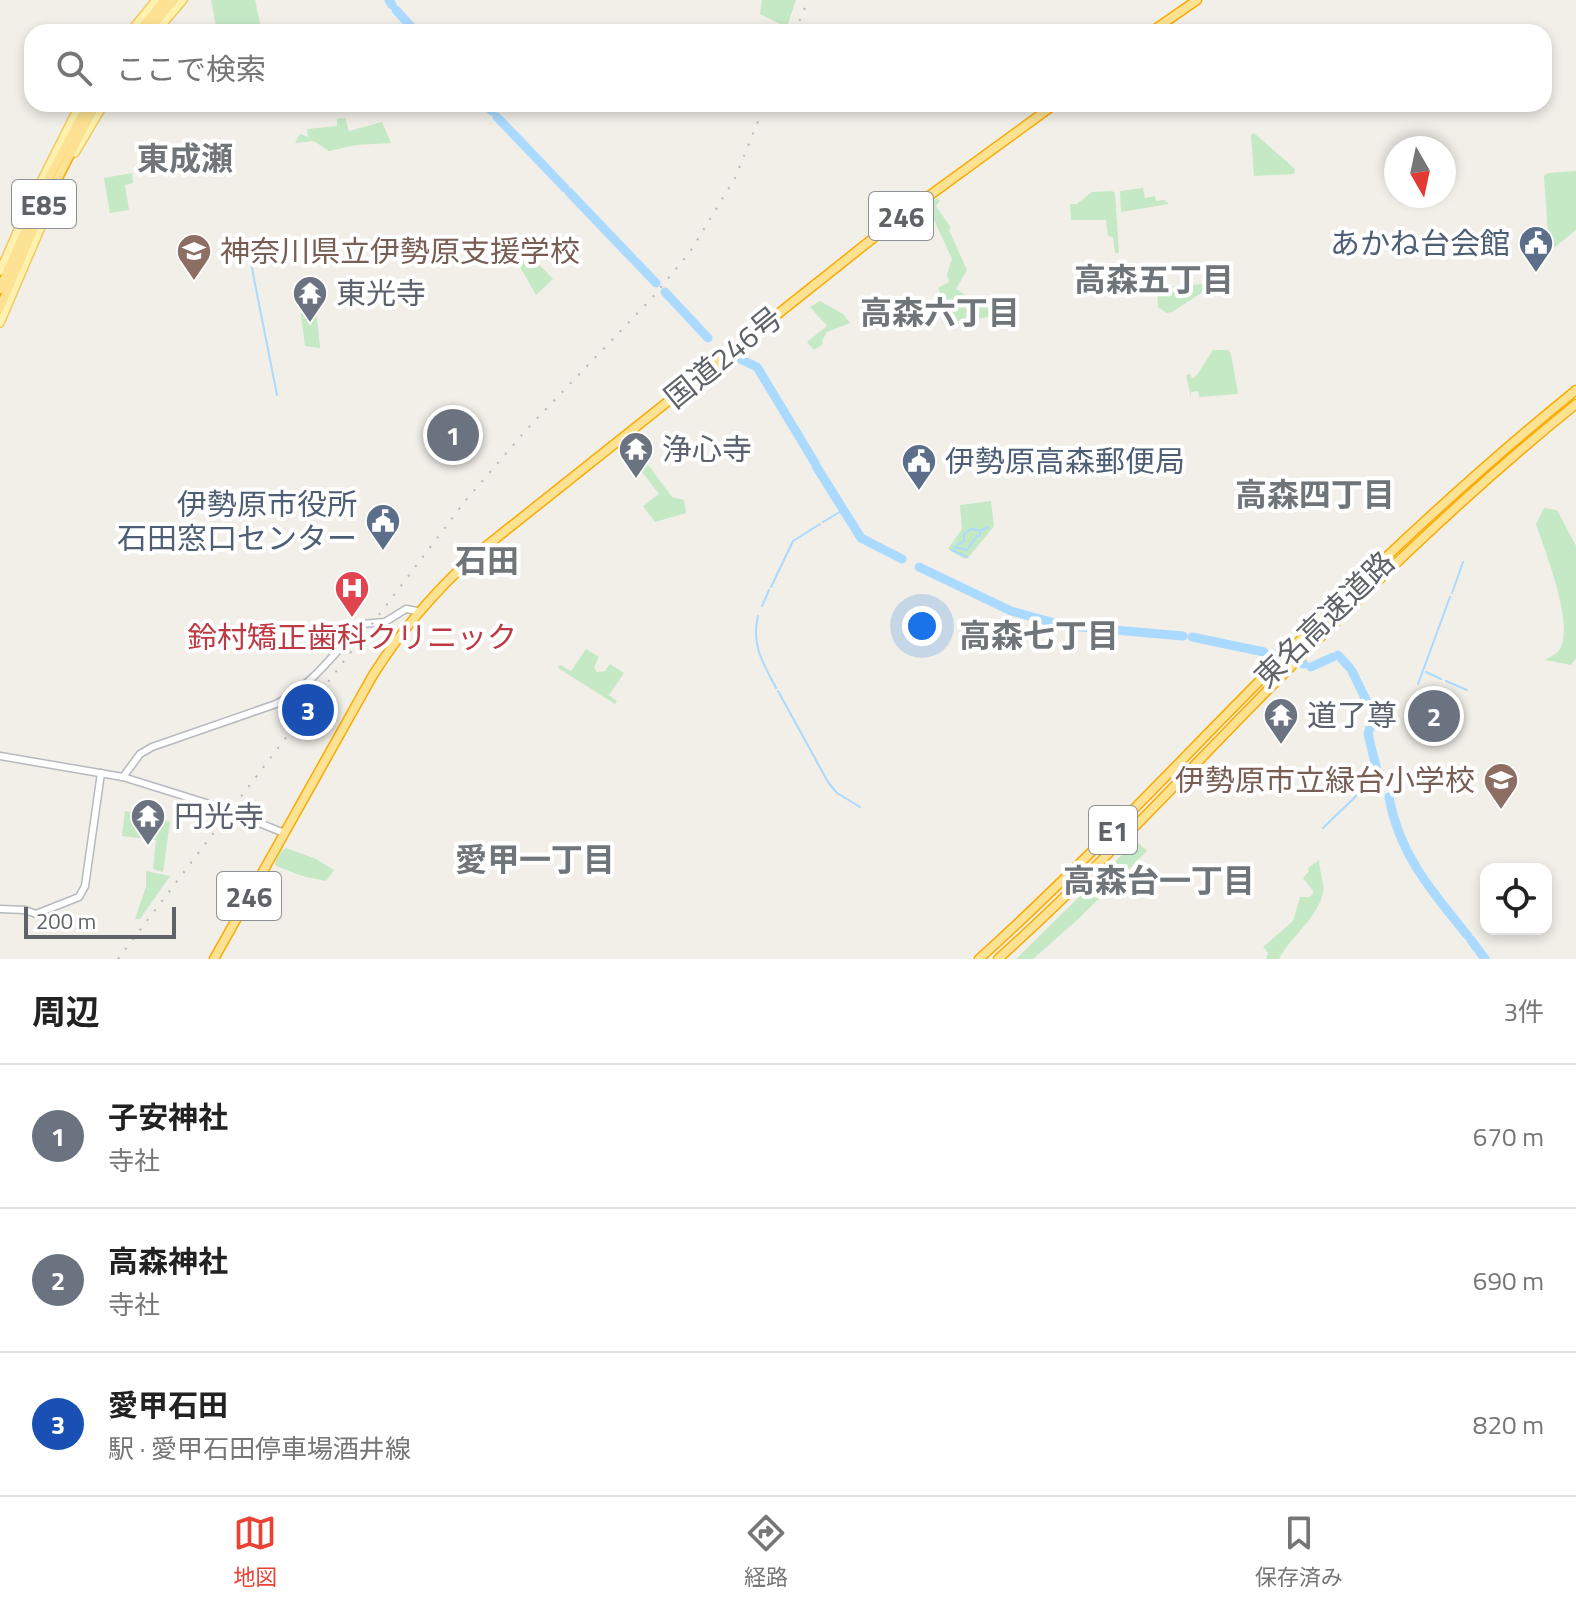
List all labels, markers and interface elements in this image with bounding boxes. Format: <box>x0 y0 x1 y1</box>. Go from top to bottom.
search box <box>24 24 1552 112</box>
icon: search <box>52 46 96 90</box>
text: ここで検索 <box>116 46 266 92</box>
district label: 東成瀬 <box>137 134 233 182</box>
north arrow <box>1384 136 1456 208</box>
road number: E85 <box>12 180 76 228</box>
road number: 246 <box>869 192 933 240</box>
place label: あかね台会館 <box>1330 220 1510 266</box>
public building icon: あかね台会館 <box>1517 224 1555 274</box>
place label: 神奈川県立伊勢原支援学校 <box>220 228 580 274</box>
school or university icon: 神奈川県立伊勢原支援学校 <box>175 232 213 282</box>
district label: 高森五丁目 <box>1074 255 1234 303</box>
place label: 東光寺 <box>336 270 426 316</box>
temple icon: 東光寺 <box>291 274 329 324</box>
district label: 高森六丁目 <box>860 288 1020 336</box>
street label: 国道246号 <box>654 295 792 419</box>
pin: 1 <box>427 405 479 465</box>
place label: 浄心寺 <box>662 426 752 472</box>
temple icon: 浄心寺 <box>617 430 655 480</box>
place label: 伊勢原高森郵便局 <box>945 438 1185 484</box>
public building icon: 伊勢原高森郵便局 <box>900 442 938 492</box>
district label: 高森四丁目 <box>1235 470 1395 518</box>
place label: 伊勢原市役所 石田窓口センター <box>117 481 357 561</box>
public building icon: 伊勢原市役所 石田窓口センター <box>364 502 402 552</box>
district label: 石田 <box>455 536 519 584</box>
street label: 東名高速道路 <box>1243 540 1405 698</box>
hospital icon: 鈴村矯正歯科クリニック <box>333 569 371 619</box>
your location <box>902 606 942 646</box>
district label: 高森七丁目 <box>959 611 1119 659</box>
place label: 鈴村矯正歯科クリニック <box>187 614 517 660</box>
pin: 3 <box>282 680 334 740</box>
pin: 2 <box>1408 686 1460 746</box>
place label: 道了尊 <box>1307 692 1397 738</box>
temple icon: 道了尊 <box>1262 696 1300 746</box>
place label: 伊勢原市立緑台小学校 <box>1175 757 1475 803</box>
school or university icon: 伊勢原市立緑台小学校 <box>1482 761 1520 811</box>
place label: 円光寺 <box>174 793 264 839</box>
temple icon: 円光寺 <box>129 797 167 847</box>
road number: E1 <box>1089 806 1137 854</box>
district label: 愛甲一丁目 <box>455 835 615 883</box>
district label: 高森台一丁目 <box>1063 856 1255 904</box>
map controls <box>1480 863 1552 935</box>
button: locate <box>1480 863 1552 935</box>
road number: 246 <box>217 872 281 920</box>
scale bar <box>24 903 176 939</box>
text: 200 m <box>36 904 96 938</box>
text: 周辺 <box>32 985 100 1037</box>
text: 3件 <box>1503 992 1544 1031</box>
text: 子安神社 <box>108 1094 228 1140</box>
text: 1 <box>51 1117 65 1156</box>
text: 670 m <box>1473 1117 1544 1156</box>
text: 寺社 <box>108 1141 160 1180</box>
text: 高森神社 <box>108 1238 228 1284</box>
text: 2 <box>51 1261 65 1300</box>
text: 690 m <box>1473 1261 1544 1300</box>
text: 寺社 <box>108 1285 160 1324</box>
text: 愛甲石田 <box>108 1382 228 1428</box>
text: 3 <box>51 1405 65 1444</box>
text: 820 m <box>1473 1405 1544 1444</box>
text: 駅 · 愛甲石田停車場酒井線 <box>108 1429 411 1468</box>
tab: 地図 <box>233 1511 277 1594</box>
tab: 経路 <box>744 1511 788 1594</box>
tab: 保存済み <box>1255 1511 1343 1594</box>

